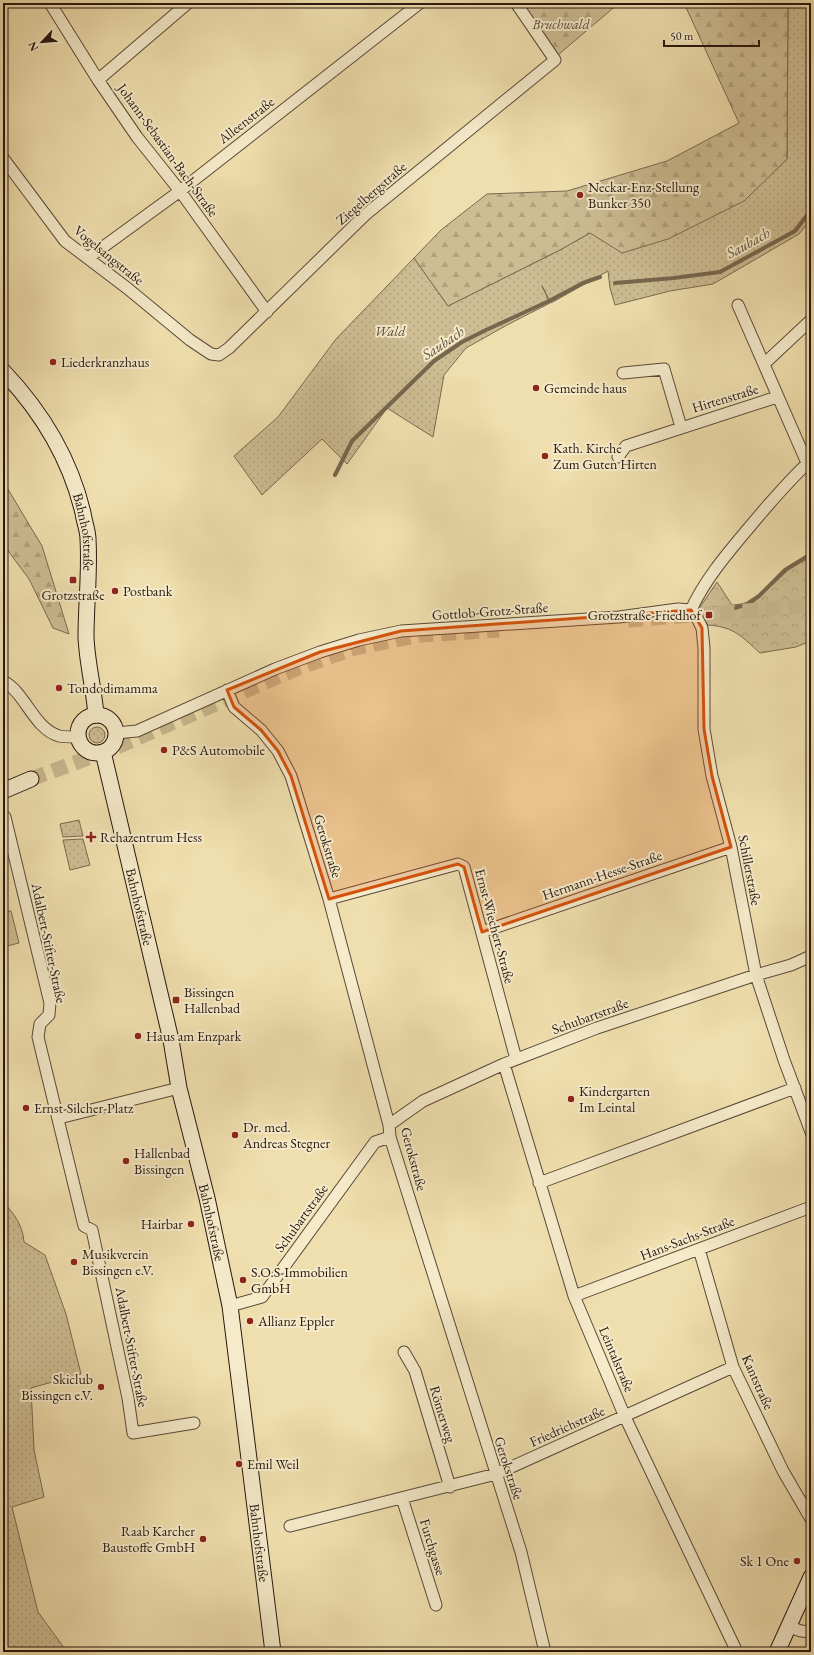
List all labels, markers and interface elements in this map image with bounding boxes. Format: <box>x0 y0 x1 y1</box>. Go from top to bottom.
park label: Bruchwald <box>531 15 591 33</box>
north arrow <box>22 22 62 62</box>
scale bar <box>664 22 759 48</box>
text: 50 m <box>670 28 694 44</box>
text: N <box>25 39 41 53</box>
street label: Johann-Sebastian-Bach-Straße <box>113 79 223 221</box>
street label: Alleenstraße <box>214 92 278 148</box>
street label: Ziegelbergstraße <box>332 157 410 228</box>
place label: Neckar-Enz-Stellung Bunker 350 <box>588 178 700 212</box>
marker: Neckar-Enz-Stellung Bunker 350 <box>575 190 585 200</box>
street label: Vogelsangstraße <box>70 221 148 289</box>
water label: Saubach <box>722 222 774 263</box>
water label: Saubach <box>417 321 468 364</box>
park label: Wald <box>375 322 406 340</box>
place label: Liederkranzhaus <box>61 353 150 371</box>
marker: Liederkranzhaus <box>48 357 58 367</box>
place label: Gemeinde haus <box>544 379 627 397</box>
street label: Hirtenstraße <box>690 379 761 417</box>
marker: Gemeinde haus <box>531 383 541 393</box>
place label: Kath. Kirche Zum Guten Hirten <box>553 439 657 473</box>
marker: Kath. Kirche Zum Guten Hirten <box>540 451 550 461</box>
street label: Bahnhofstraße <box>69 491 98 572</box>
marker: Grotzstraße <box>68 575 78 585</box>
place label: Postbank <box>123 582 173 600</box>
place label: Grotzstraße <box>41 586 105 604</box>
marker: Postbank <box>110 586 120 596</box>
street label: Gottlob-Grotz-Straße <box>431 598 549 624</box>
place label: Grotzstraße-Friedhof <box>588 606 703 624</box>
marker: Grotzstraße-Friedhof <box>704 610 714 620</box>
place label: Tondodimamma <box>67 679 158 697</box>
marker: Tondodimamma <box>54 683 64 693</box>
place label: P&S Automobile <box>172 741 265 759</box>
marker: P&S Automobile <box>159 745 169 755</box>
street label: Gerokstraße <box>310 812 346 880</box>
place label: Rehazentrum Hess <box>100 828 203 846</box>
marker: Rehazentrum Hess <box>85 831 97 843</box>
street label: Schillerstraße <box>734 833 766 907</box>
street label: Hermann-Hesse-Straße <box>540 846 665 904</box>
street label: Bahnhofstraße <box>122 866 157 948</box>
street label: Ernst-Wiechert-Straße <box>471 867 519 986</box>
street label: Adalbert-Stifter-Straße <box>27 880 71 1005</box>
place label: Bissingen Hallenbad <box>184 983 241 1017</box>
street label: Schubartstraße <box>549 994 631 1038</box>
marker: Bissingen Hallenbad <box>171 995 181 1005</box>
place label: Haus am Enzpark <box>146 1027 242 1045</box>
marker: Haus am Enzpark <box>133 1031 143 1041</box>
place label: Kindergarten Im Leintal <box>579 1082 651 1116</box>
marker: Kindergarten Im Leintal <box>566 1094 576 1104</box>
place label: Ernst-Silcher-Platz <box>34 1099 134 1117</box>
marker: Ernst-Silcher-Platz <box>21 1103 31 1113</box>
place label: Dr. med. Andreas Stegner <box>242 1118 331 1152</box>
street label: Gerokstraße <box>397 1125 431 1193</box>
marker: Dr. med. Andreas Stegner <box>230 1130 240 1140</box>
place label: Hallenbad Bissingen <box>134 1144 191 1178</box>
marker: Hallenbad Bissingen <box>121 1156 131 1166</box>
street label: Schubartstraße <box>270 1180 332 1256</box>
street label: Bahnhofstraße <box>195 1182 229 1263</box>
street label: Hans-Sachs-Straße <box>637 1212 737 1264</box>
place label: Hairbar <box>141 1215 183 1233</box>
marker: Hairbar <box>186 1219 196 1229</box>
place label: Musikverein Bissingen e.V. <box>82 1245 154 1279</box>
marker: Musikverein Bissingen e.V. <box>69 1257 79 1267</box>
place label: S.O.S-Immobilien GmbH <box>251 1263 349 1297</box>
marker: S.O.S-Immobilien GmbH <box>238 1275 248 1285</box>
street label: Adalbert-Stifter-Straße <box>111 1284 153 1409</box>
place label: Allianz Eppler <box>257 1312 335 1330</box>
marker: Allianz Eppler <box>245 1316 255 1326</box>
street label: Leintalstraße <box>595 1323 639 1395</box>
street label: Kantstraße <box>738 1352 778 1413</box>
place label: Skiclub Bissingen e.V. <box>21 1370 93 1404</box>
marker: Skiclub Bissingen e.V. <box>96 1382 106 1392</box>
street label: Römerweg <box>426 1383 460 1446</box>
street label: Friedrichstraße <box>527 1401 608 1451</box>
street label: Gerokstraße <box>490 1434 528 1502</box>
place label: Emil Weil <box>247 1455 300 1473</box>
marker: Emil Weil <box>234 1459 244 1469</box>
street label: Bahnhofstraße <box>246 1502 273 1583</box>
street label: Furchgasse <box>416 1516 450 1578</box>
place label: Raab Karcher Baustoffe GmbH <box>102 1522 195 1556</box>
marker: Raab Karcher Baustoffe GmbH <box>198 1534 208 1544</box>
place label: Sk 1 One <box>740 1552 790 1570</box>
marker: Sk 1 One <box>792 1556 802 1566</box>

